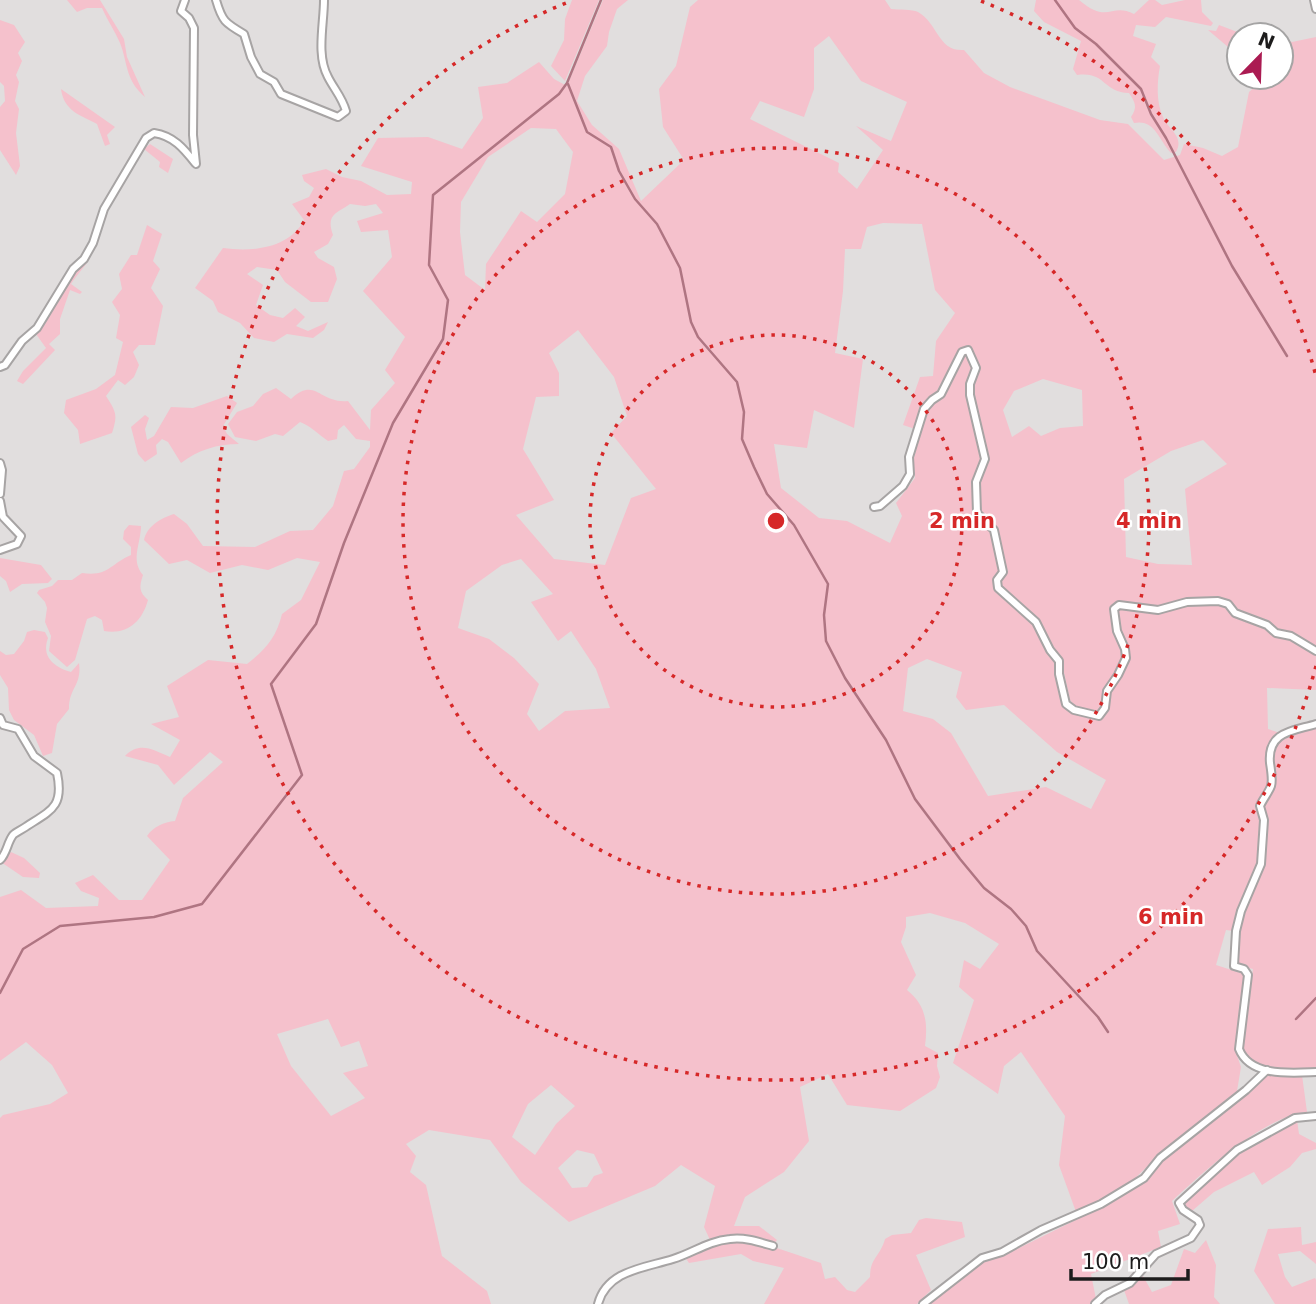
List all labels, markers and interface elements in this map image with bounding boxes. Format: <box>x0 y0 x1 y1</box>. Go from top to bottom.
north arrow <box>1225 21 1295 91</box>
text: N <box>1255 27 1278 54</box>
centre of rings <box>764 509 788 533</box>
text: 2 min <box>929 509 995 533</box>
text: 4 min <box>1116 509 1182 533</box>
text: 6 min <box>1138 905 1204 929</box>
scale bar <box>1071 1238 1188 1282</box>
text: 100 m <box>1082 1250 1149 1274</box>

